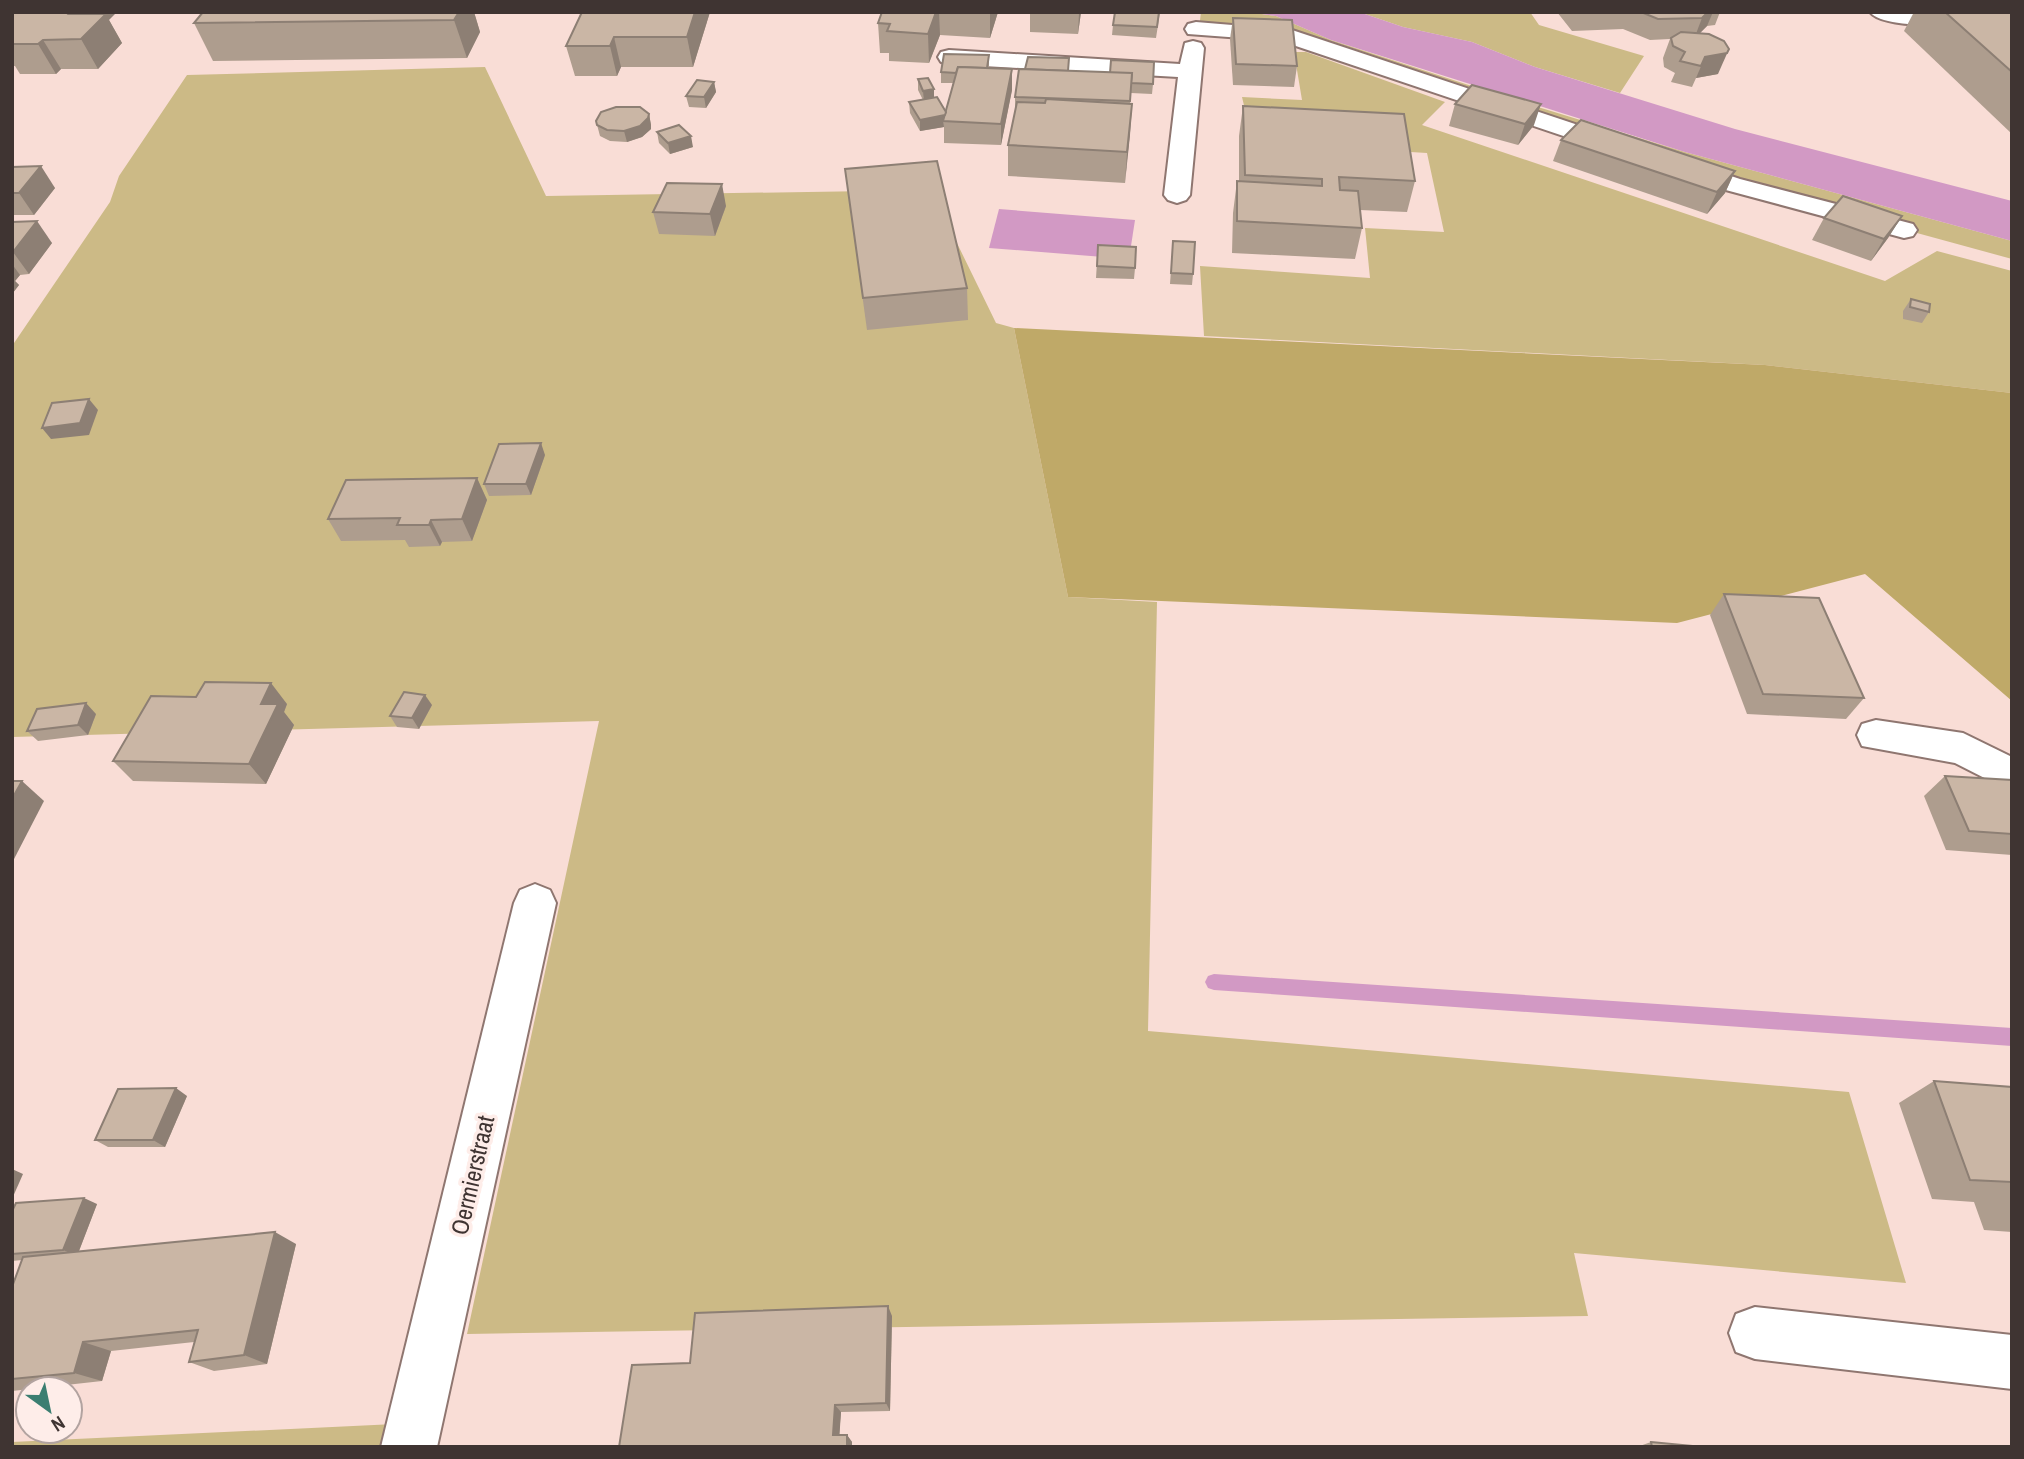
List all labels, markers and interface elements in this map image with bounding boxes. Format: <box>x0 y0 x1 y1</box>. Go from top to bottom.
street label: Oermierstraat <box>443 1112 501 1238</box>
north arrow <box>14 1375 84 1445</box>
text: N <box>46 1410 70 1438</box>

